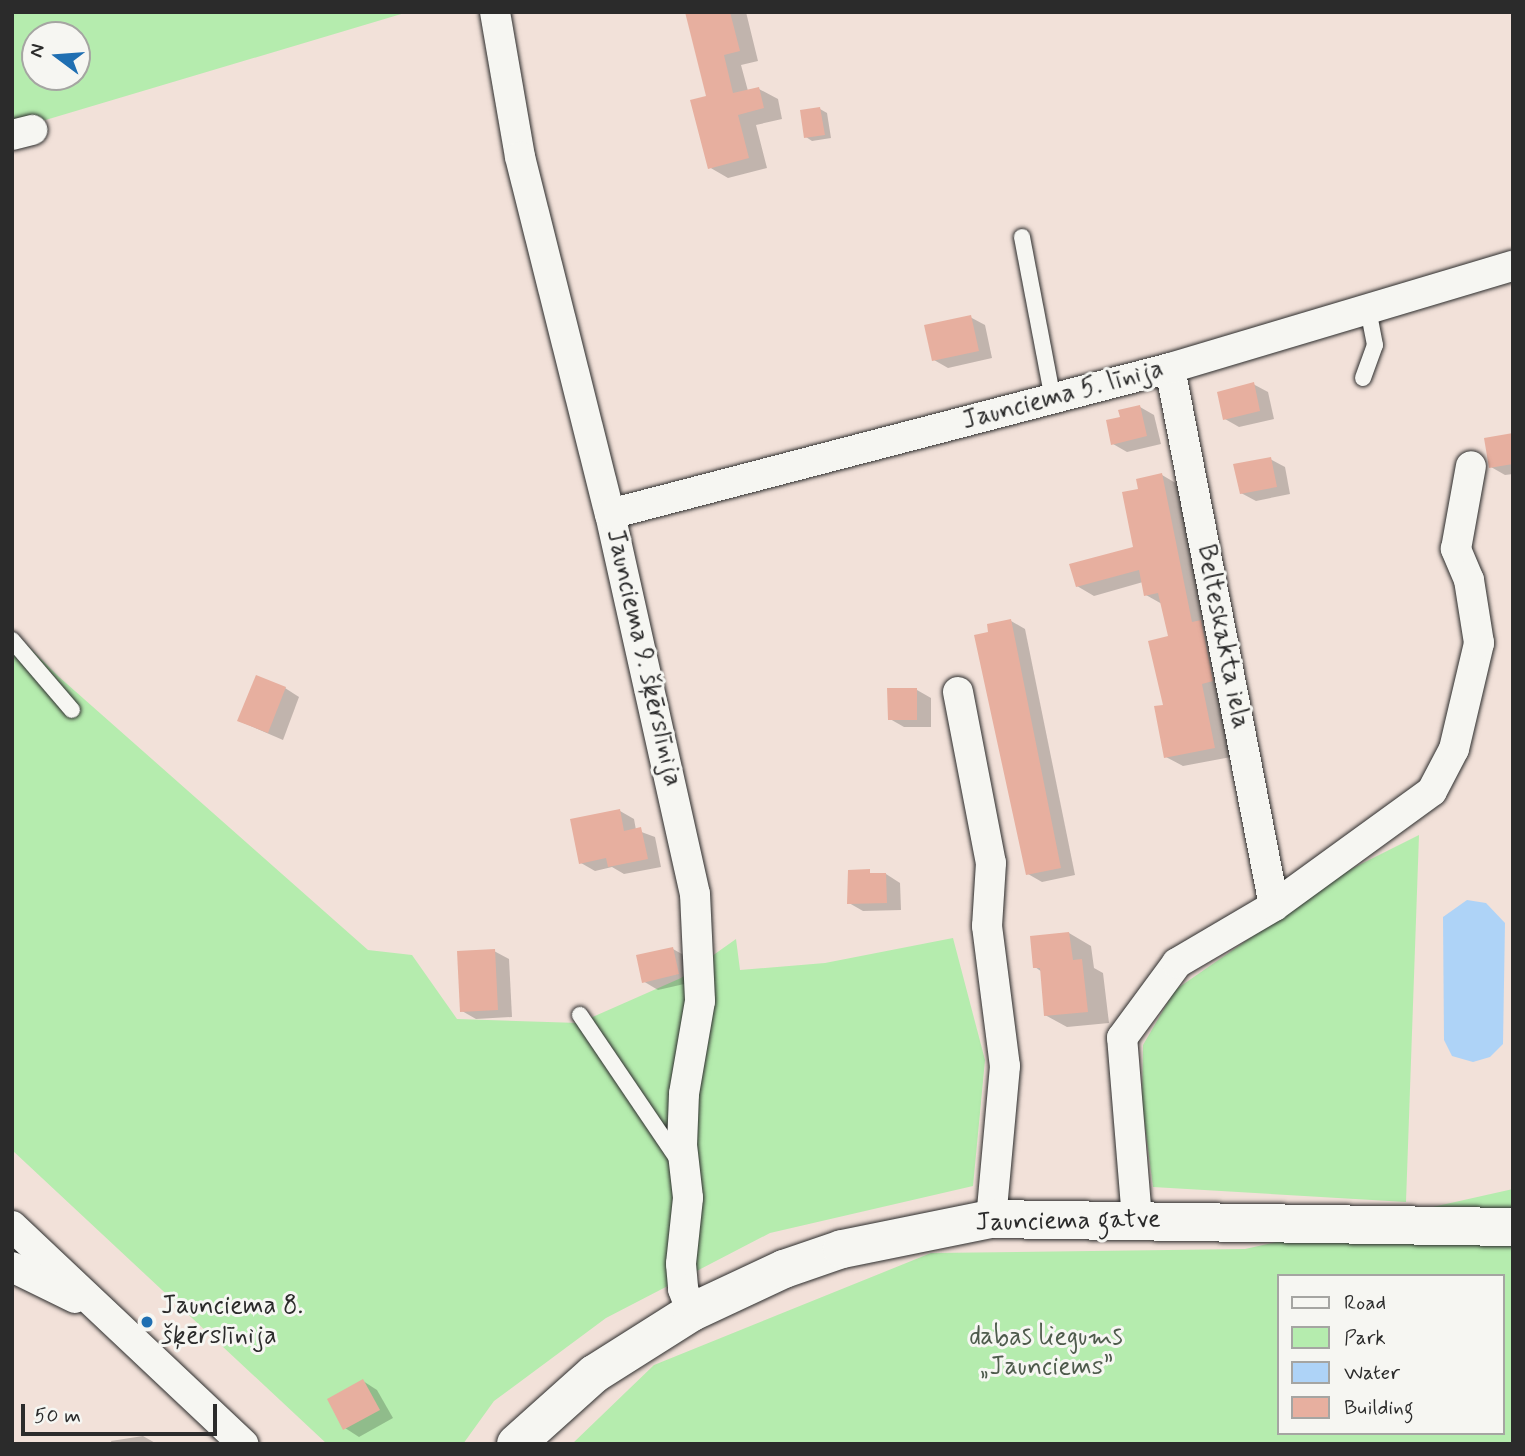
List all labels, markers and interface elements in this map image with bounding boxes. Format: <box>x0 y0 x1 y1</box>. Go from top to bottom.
north arrow <box>21 21 91 91</box>
text: N <box>23 41 51 60</box>
street label: Jaunciema 5. līnija <box>959 354 1167 438</box>
street label: Jaunciema 9. šķērslīnija <box>598 526 688 790</box>
street label: Belteskakta iela <box>1189 541 1255 733</box>
street label: Jaunciema gatve <box>979 1205 1157 1239</box>
legend <box>1276 1274 1504 1435</box>
text: Road <box>1344 1289 1386 1317</box>
place label: Jaunciema 8. šķērslīnija <box>161 1291 303 1352</box>
marker: Jaunciema 8. šķērslīnija <box>139 1314 155 1330</box>
park label: dabas liegums „Jaunciems” <box>969 1322 1123 1384</box>
text: Park <box>1344 1324 1386 1352</box>
text: Water <box>1344 1359 1400 1387</box>
scale bar <box>24 1390 220 1434</box>
text: Building <box>1344 1394 1414 1422</box>
text: 50 m <box>34 1402 81 1430</box>

